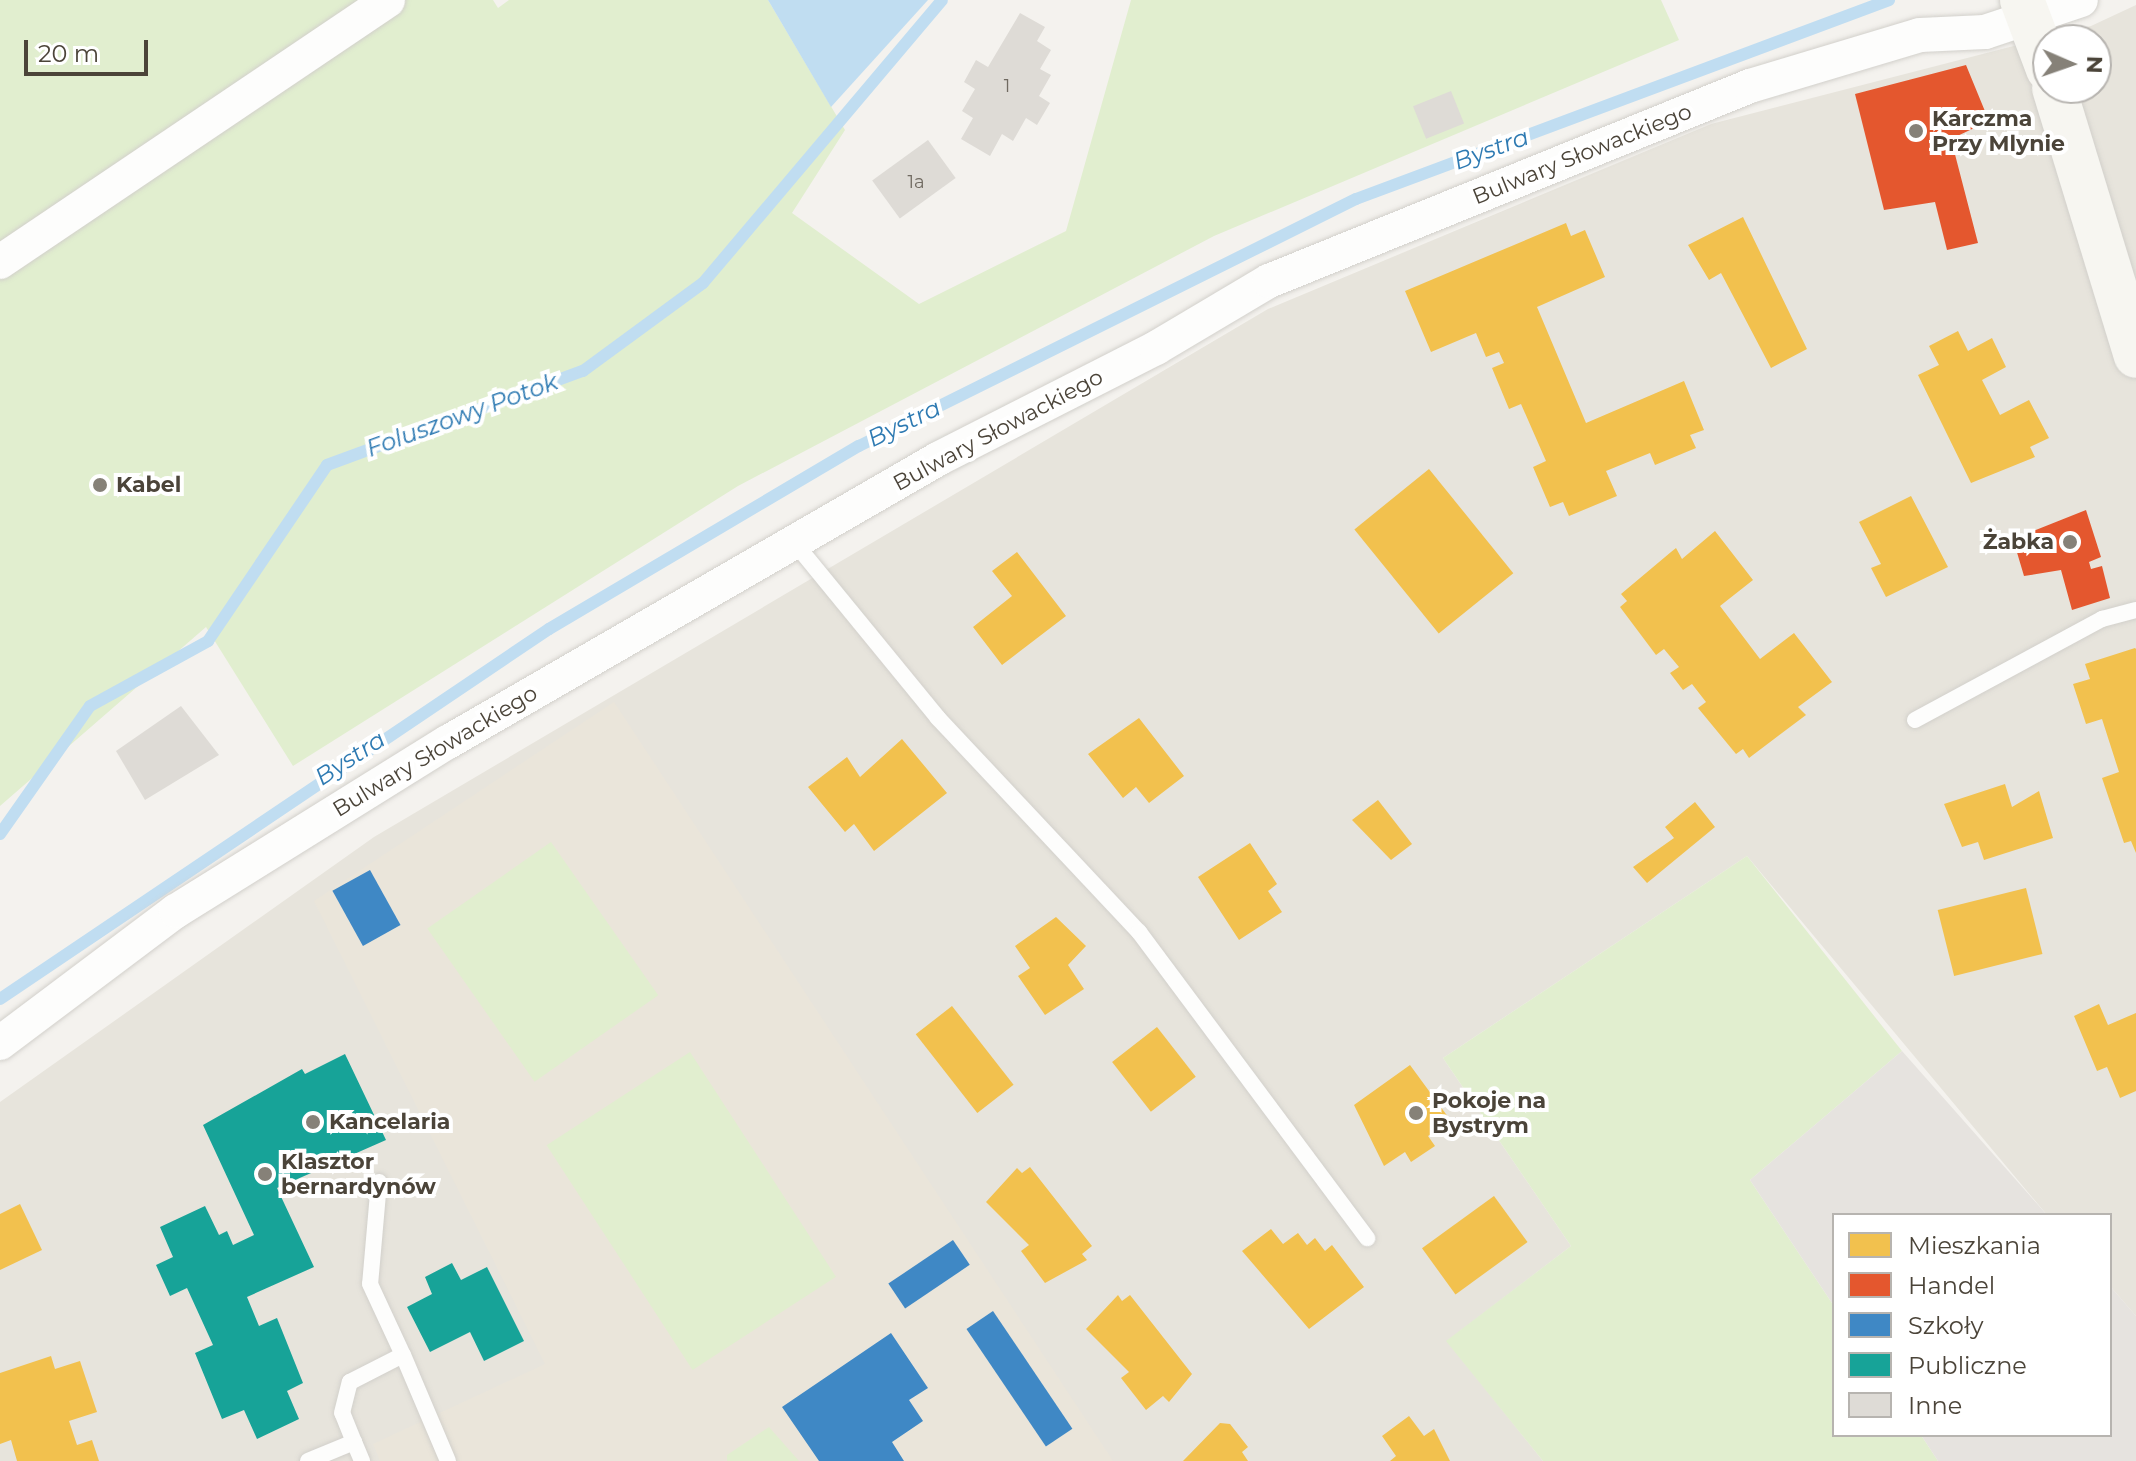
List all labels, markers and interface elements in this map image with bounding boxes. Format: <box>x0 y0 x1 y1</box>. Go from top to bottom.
scale bar <box>28 24 152 74</box>
north arrow <box>2032 24 2112 104</box>
text: 20 m <box>38 39 99 68</box>
text: N <box>2081 55 2108 74</box>
house number: 1 <box>1004 75 1010 97</box>
street label: Bulwary Słowackiego <box>1469 98 1695 210</box>
place label: Karczma Przy Mlynie <box>1932 105 2065 156</box>
water label: Bystra <box>1449 122 1533 176</box>
marker: Karczma Przy Mlynie <box>1907 122 1925 140</box>
house number: 1a <box>907 171 925 193</box>
street label: Bulwary Słowackiego <box>888 363 1108 497</box>
water label: Foluszowy Potok <box>362 367 562 463</box>
water label: Bystra <box>863 393 945 453</box>
place label: Kabel <box>116 472 181 498</box>
marker: Kabel <box>91 476 109 494</box>
place label: Żabka <box>1983 529 2054 555</box>
marker: Żabka <box>2061 533 2079 551</box>
street label: Bulwary Słowackiego <box>328 679 542 823</box>
water label: Bystra <box>309 725 391 791</box>
place label: Pokoje na Bystrym <box>1432 1087 1546 1138</box>
marker: Pokoje na Bystrym <box>1407 1104 1425 1122</box>
place label: Kancelaria <box>329 1109 450 1135</box>
marker: Kancelaria <box>304 1113 322 1131</box>
place label: Klasztor bernardynów <box>281 1148 436 1200</box>
marker: Klasztor bernardynów <box>256 1165 274 1183</box>
legend <box>1832 1213 2112 1437</box>
text: Mieszkania <box>1908 1231 2041 1260</box>
text: Handel <box>1908 1271 1995 1300</box>
text: Szkoły <box>1908 1311 1984 1340</box>
text: Publiczne <box>1908 1351 2027 1380</box>
text: Inne <box>1908 1391 1962 1420</box>

